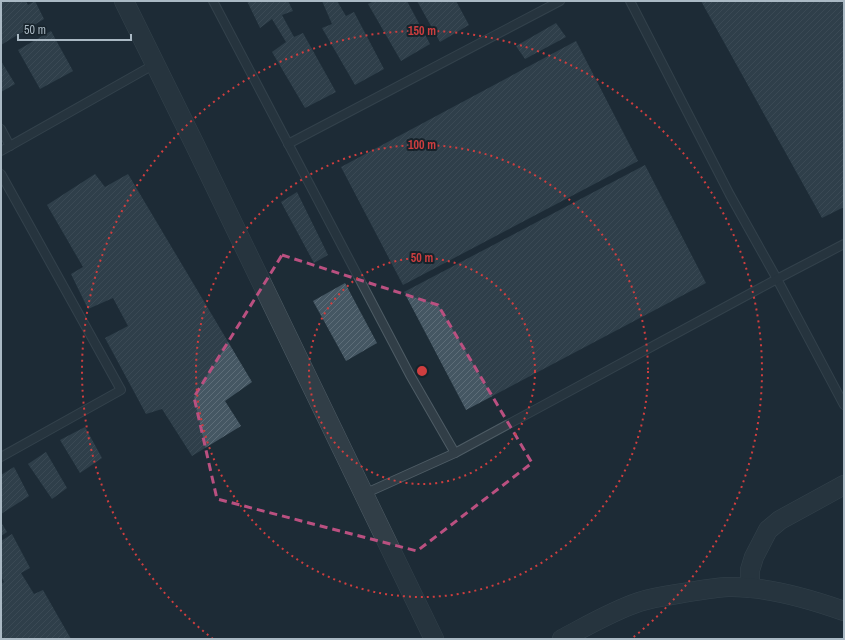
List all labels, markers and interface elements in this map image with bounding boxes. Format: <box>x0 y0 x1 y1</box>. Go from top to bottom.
scale bar <box>18 16 131 42</box>
text: 50 m <box>24 22 46 38</box>
text: 150 m <box>408 23 436 39</box>
text: 100 m <box>408 137 436 153</box>
text: 50 m <box>411 250 433 266</box>
centre of rings <box>415 364 429 378</box>

